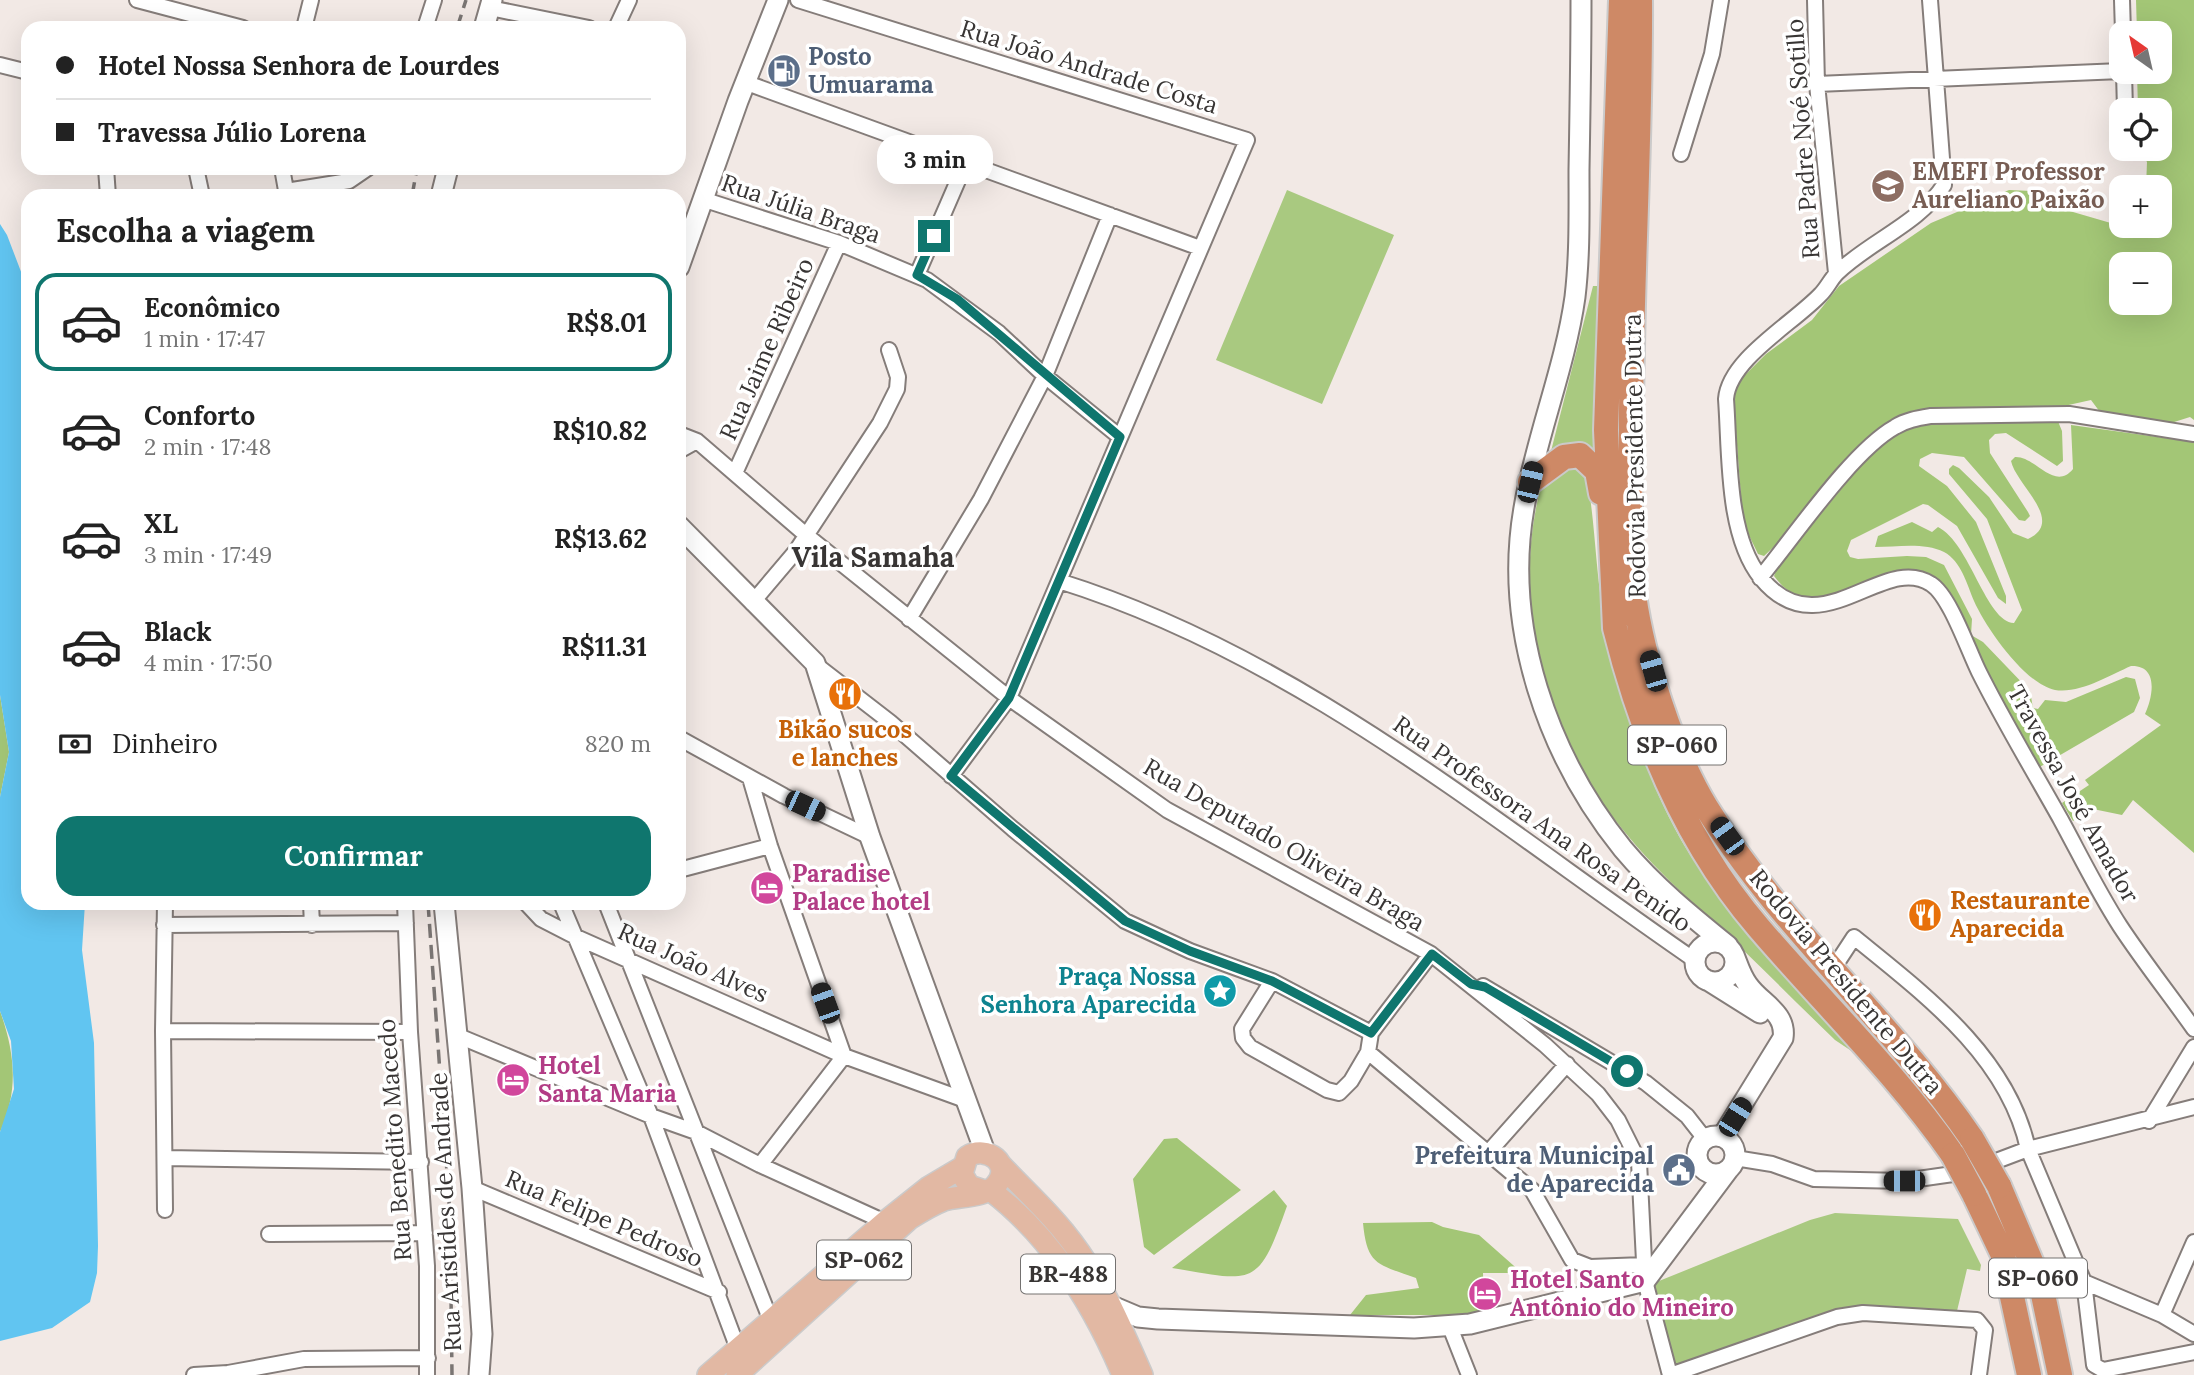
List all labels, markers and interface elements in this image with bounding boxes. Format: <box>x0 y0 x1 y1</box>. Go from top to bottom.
street label: Rua João Andrade Costa <box>957 13 1222 120</box>
street label: Rua Padre Noé Sotillo <box>1779 18 1826 260</box>
north arrow <box>2109 21 2172 84</box>
map controls <box>2109 21 2172 315</box>
place label: Posto Umuarama <box>808 41 934 100</box>
text: Hotel Nossa Senhora de Lourdes <box>98 49 500 82</box>
fuel station icon: Posto Umuarama <box>765 52 803 90</box>
button: locate <box>2109 98 2172 161</box>
text: Travessa Júlio Lorena <box>98 116 366 149</box>
callout: 3 min <box>876 134 992 184</box>
text: 3 min <box>904 145 966 174</box>
place label: EMEFI Professor Aureliano Paixão <box>1912 156 2105 215</box>
street label: Rua Júlia Braga <box>717 167 885 250</box>
school or university icon: EMEFI Professor Aureliano Paixão <box>1869 167 1907 205</box>
button: + <box>2109 175 2172 238</box>
text: Escolha a viagem <box>56 210 315 251</box>
route end <box>918 220 950 252</box>
button: − <box>2109 252 2172 315</box>
street label: Rua Jaime Ribeiro <box>712 253 821 445</box>
icon: car <box>60 291 123 354</box>
text: Econômico <box>144 291 280 324</box>
text: R$8.01 <box>566 306 647 339</box>
street label: Rodovia Presidente Dutra <box>1617 313 1652 599</box>
text: 1 min · 17:47 <box>144 324 265 353</box>
icon: car <box>60 399 123 462</box>
text: Conforto <box>144 399 255 432</box>
text: R$10.82 <box>552 414 647 447</box>
text: 2 min · 17:48 <box>144 432 271 461</box>
car <box>1516 459 1545 505</box>
icon: car <box>60 507 123 570</box>
text: XL <box>144 507 178 540</box>
text: R$13.62 <box>554 522 647 555</box>
district label: Vila Samaha <box>792 539 955 575</box>
text: 3 min · 17:49 <box>144 540 272 569</box>
icon: car <box>60 615 123 678</box>
text: Black <box>144 615 212 648</box>
text: R$11.31 <box>562 630 647 663</box>
text: 4 min · 17:50 <box>144 648 273 677</box>
car <box>1638 648 1669 694</box>
restaurant icon: Bikão sucos e lanches <box>826 675 864 713</box>
street label: Travessa José Amador <box>2001 679 2146 909</box>
street label: Rua Professora Ana Rosa Penido <box>1387 709 1697 939</box>
place label: Bikão sucos e lanches <box>778 714 912 773</box>
icon: cash <box>56 725 94 763</box>
road number: SP-060 <box>1628 726 1726 764</box>
text: Dinheiro <box>112 727 218 760</box>
text: 820 m <box>585 729 651 758</box>
street label: Rua Deputado Oliveira Braga <box>1138 751 1431 938</box>
car <box>782 788 829 824</box>
car <box>1707 813 1748 859</box>
button: Confirmar <box>56 816 651 896</box>
place label: Paradise Palace hotel <box>792 858 930 917</box>
street label: Rodovia Presidente Dutra <box>1743 863 1950 1101</box>
hotel icon: Paradise Palace hotel <box>748 869 786 907</box>
place label: Restaurante Aparecida <box>1950 885 2090 944</box>
restaurant icon: Restaurante Aparecida <box>1906 896 1944 934</box>
street label: Rua João Alves <box>613 916 773 1010</box>
place label: Praça Nossa Senhora Aparecida <box>981 961 1196 1020</box>
place icon: Praça Nossa Senhora Aparecida <box>1201 972 1239 1010</box>
car <box>808 980 843 1026</box>
street label: Rua Benedito Macedo <box>371 1018 418 1262</box>
place label: Hotel Santa Maria <box>538 1050 677 1109</box>
route start <box>1611 1055 1643 1087</box>
hotel icon: Hotel Santa Maria <box>494 1061 532 1099</box>
street label: Rua Aristides de Andrade <box>423 1072 468 1353</box>
car <box>1715 1094 1756 1140</box>
place label: Prefeitura Municipal de Aparecida <box>1414 1140 1654 1199</box>
public building icon: Prefeitura Municipal de Aparecida <box>1660 1151 1698 1189</box>
street label: Rua Felipe Pedroso <box>501 1163 708 1274</box>
car <box>1884 1171 1926 1192</box>
road number: SP-062 <box>817 1240 911 1280</box>
road number: BR-488 <box>1021 1254 1115 1294</box>
road number: SP-060 <box>1989 1259 2087 1298</box>
place label: Hotel Santo Antônio do Mineiro <box>1510 1264 1734 1323</box>
hotel icon: Hotel Santo Antônio do Mineiro <box>1466 1275 1504 1313</box>

